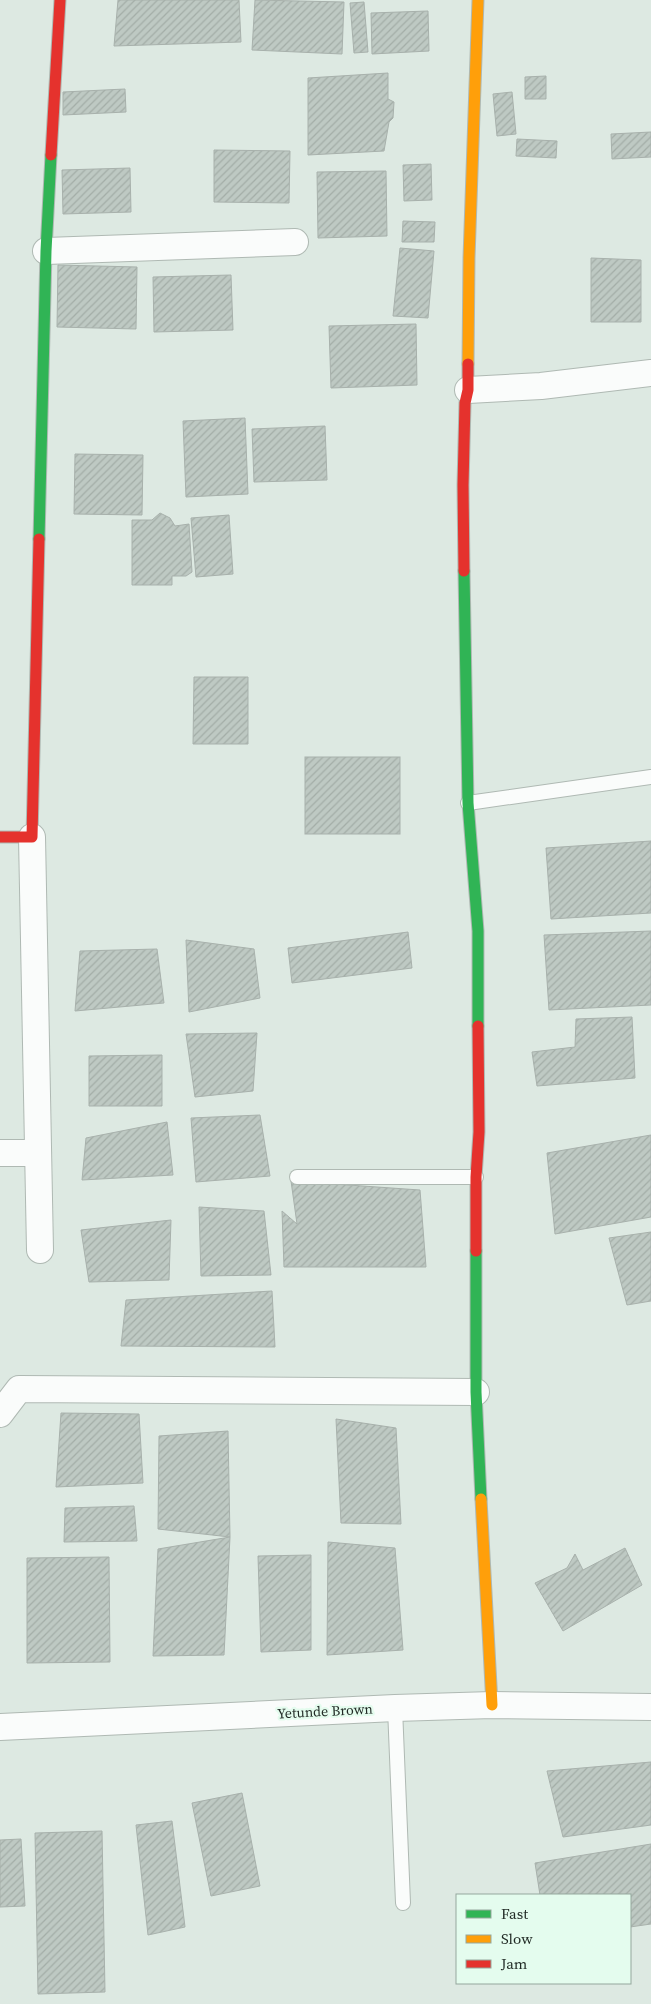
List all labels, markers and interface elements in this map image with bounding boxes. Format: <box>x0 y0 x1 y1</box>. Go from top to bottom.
street label: Yetunde Brown <box>277 1698 374 1723</box>
legend <box>456 1894 631 1984</box>
text: Fast <box>501 1903 528 1924</box>
text: Slow <box>501 1928 533 1949</box>
text: Jam <box>500 1953 528 1974</box>

